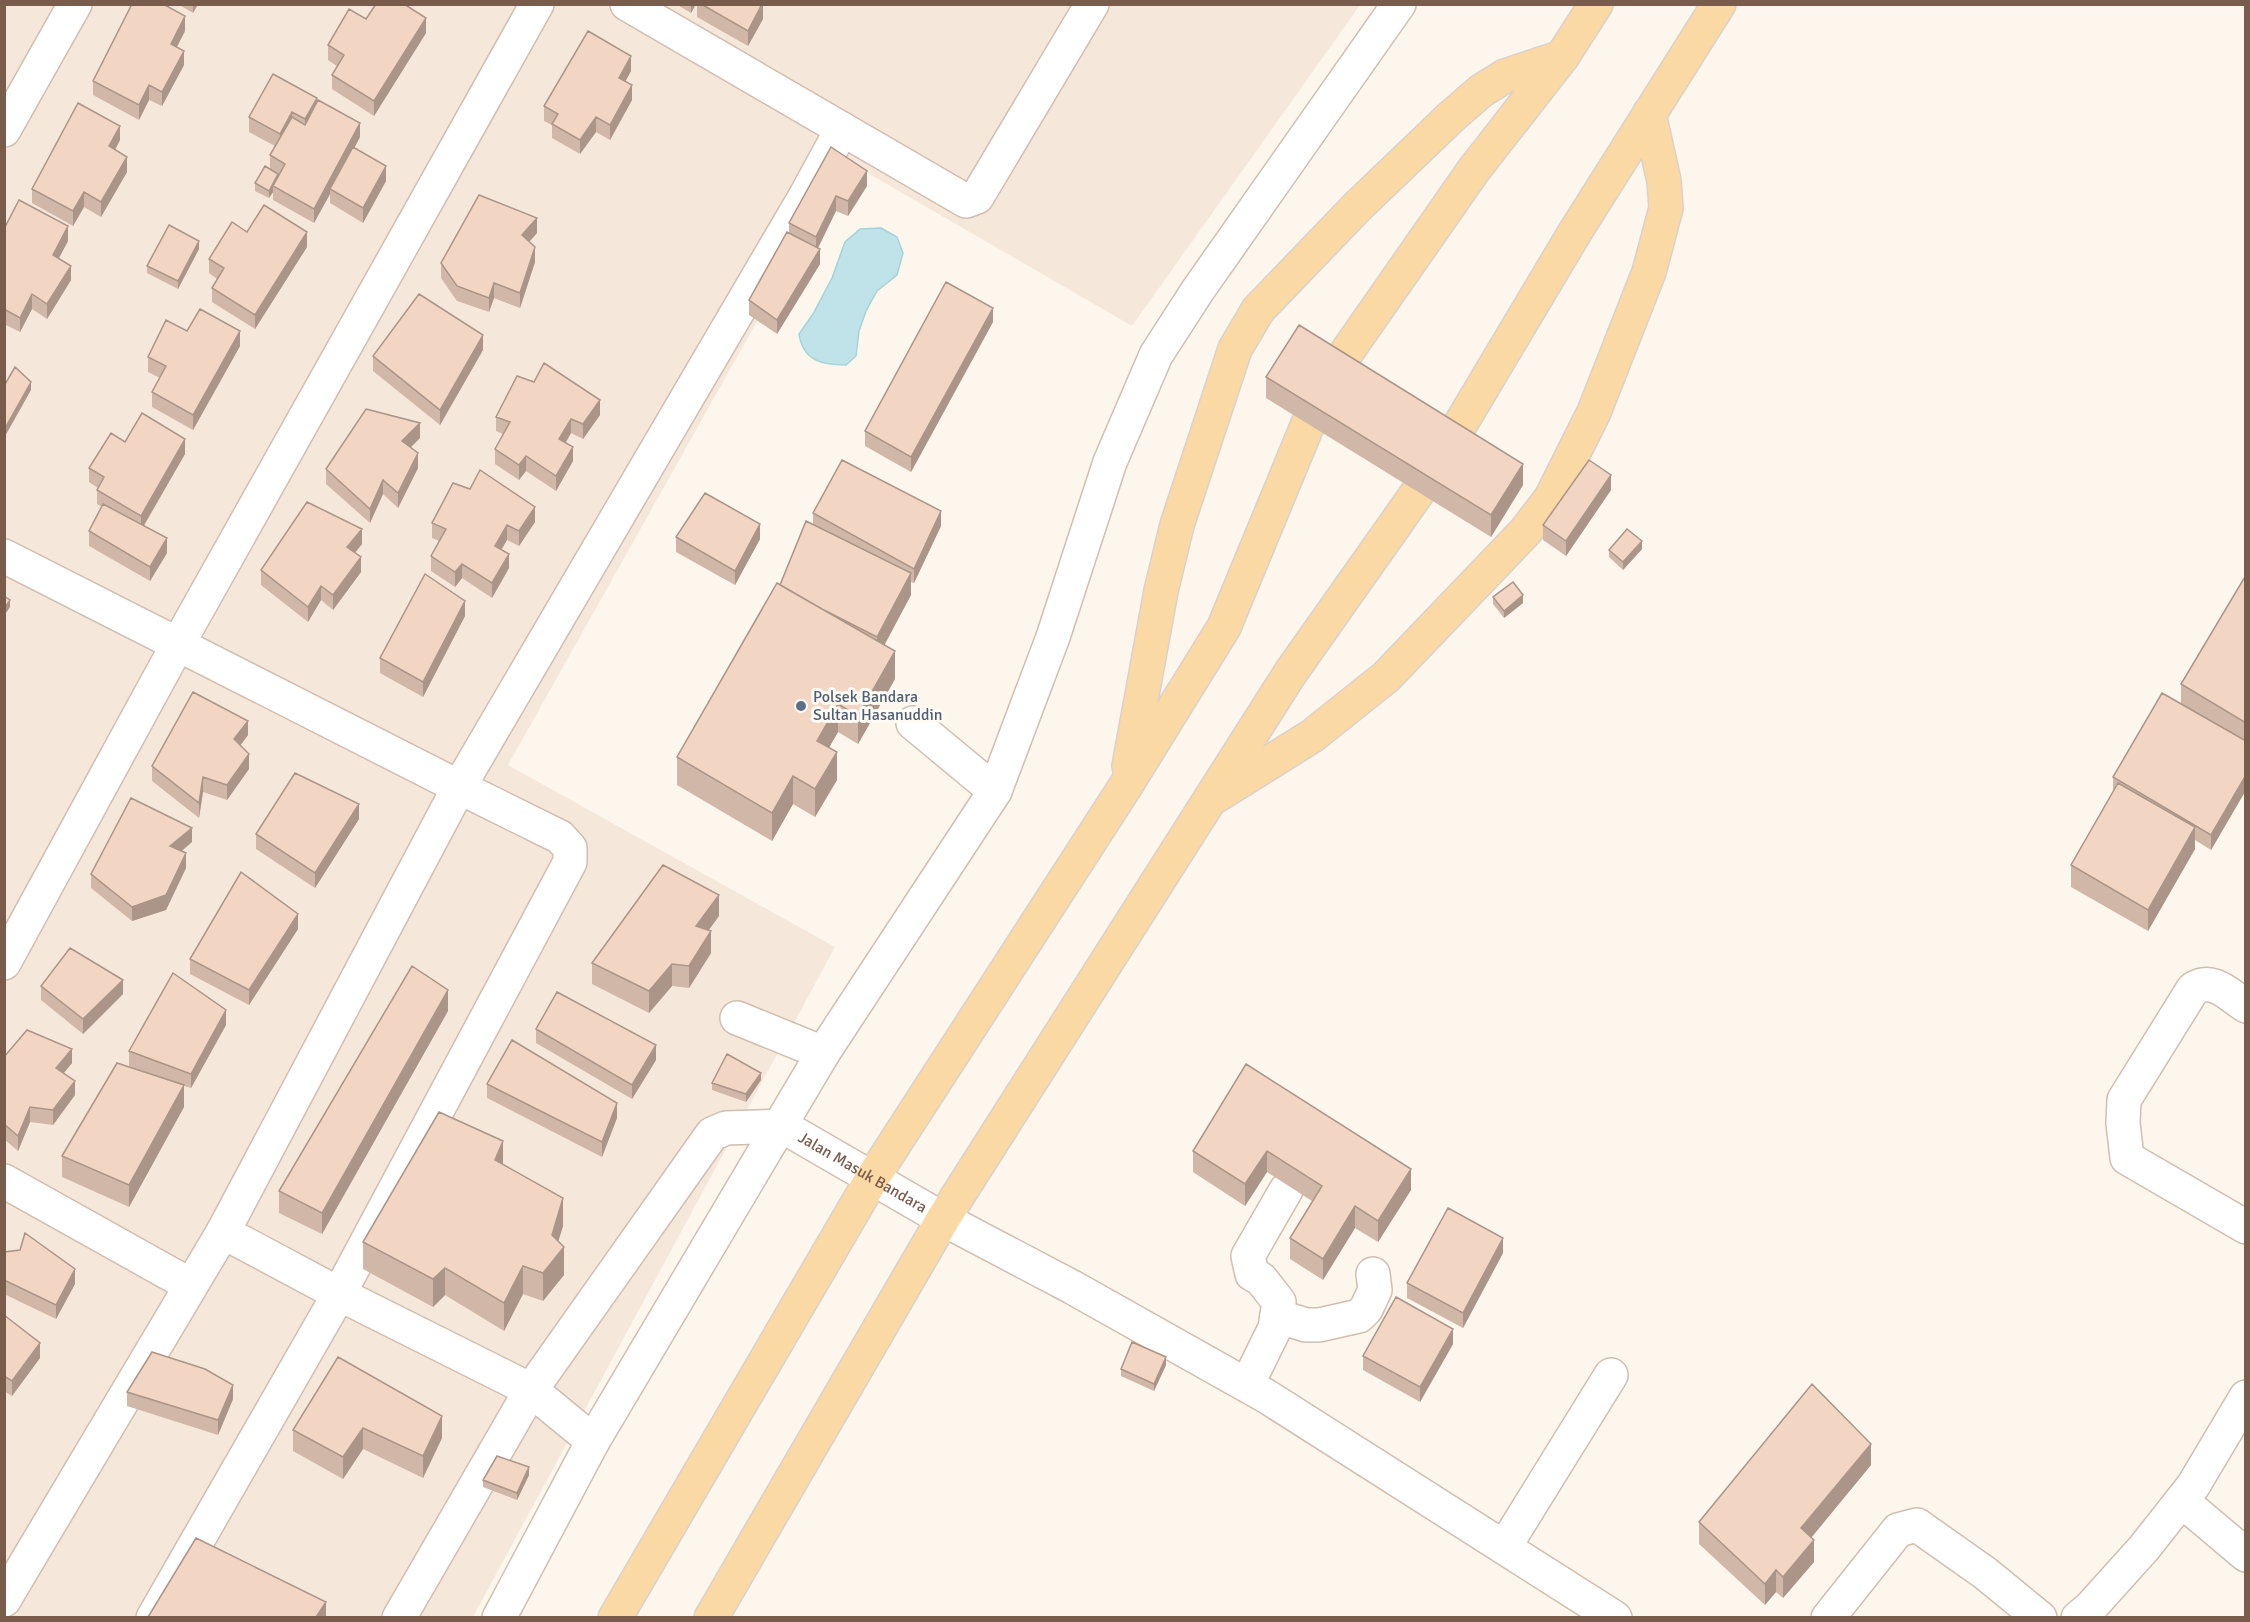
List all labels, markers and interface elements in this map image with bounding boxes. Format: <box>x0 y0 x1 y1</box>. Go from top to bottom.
place label: Polsek Bandara Sultan Hasanuddin <box>813 687 943 725</box>
marker: Polsek Bandara Sultan Hasanuddin <box>794 699 808 713</box>
street label: Jalan Masuk Bandara <box>795 1127 931 1218</box>

